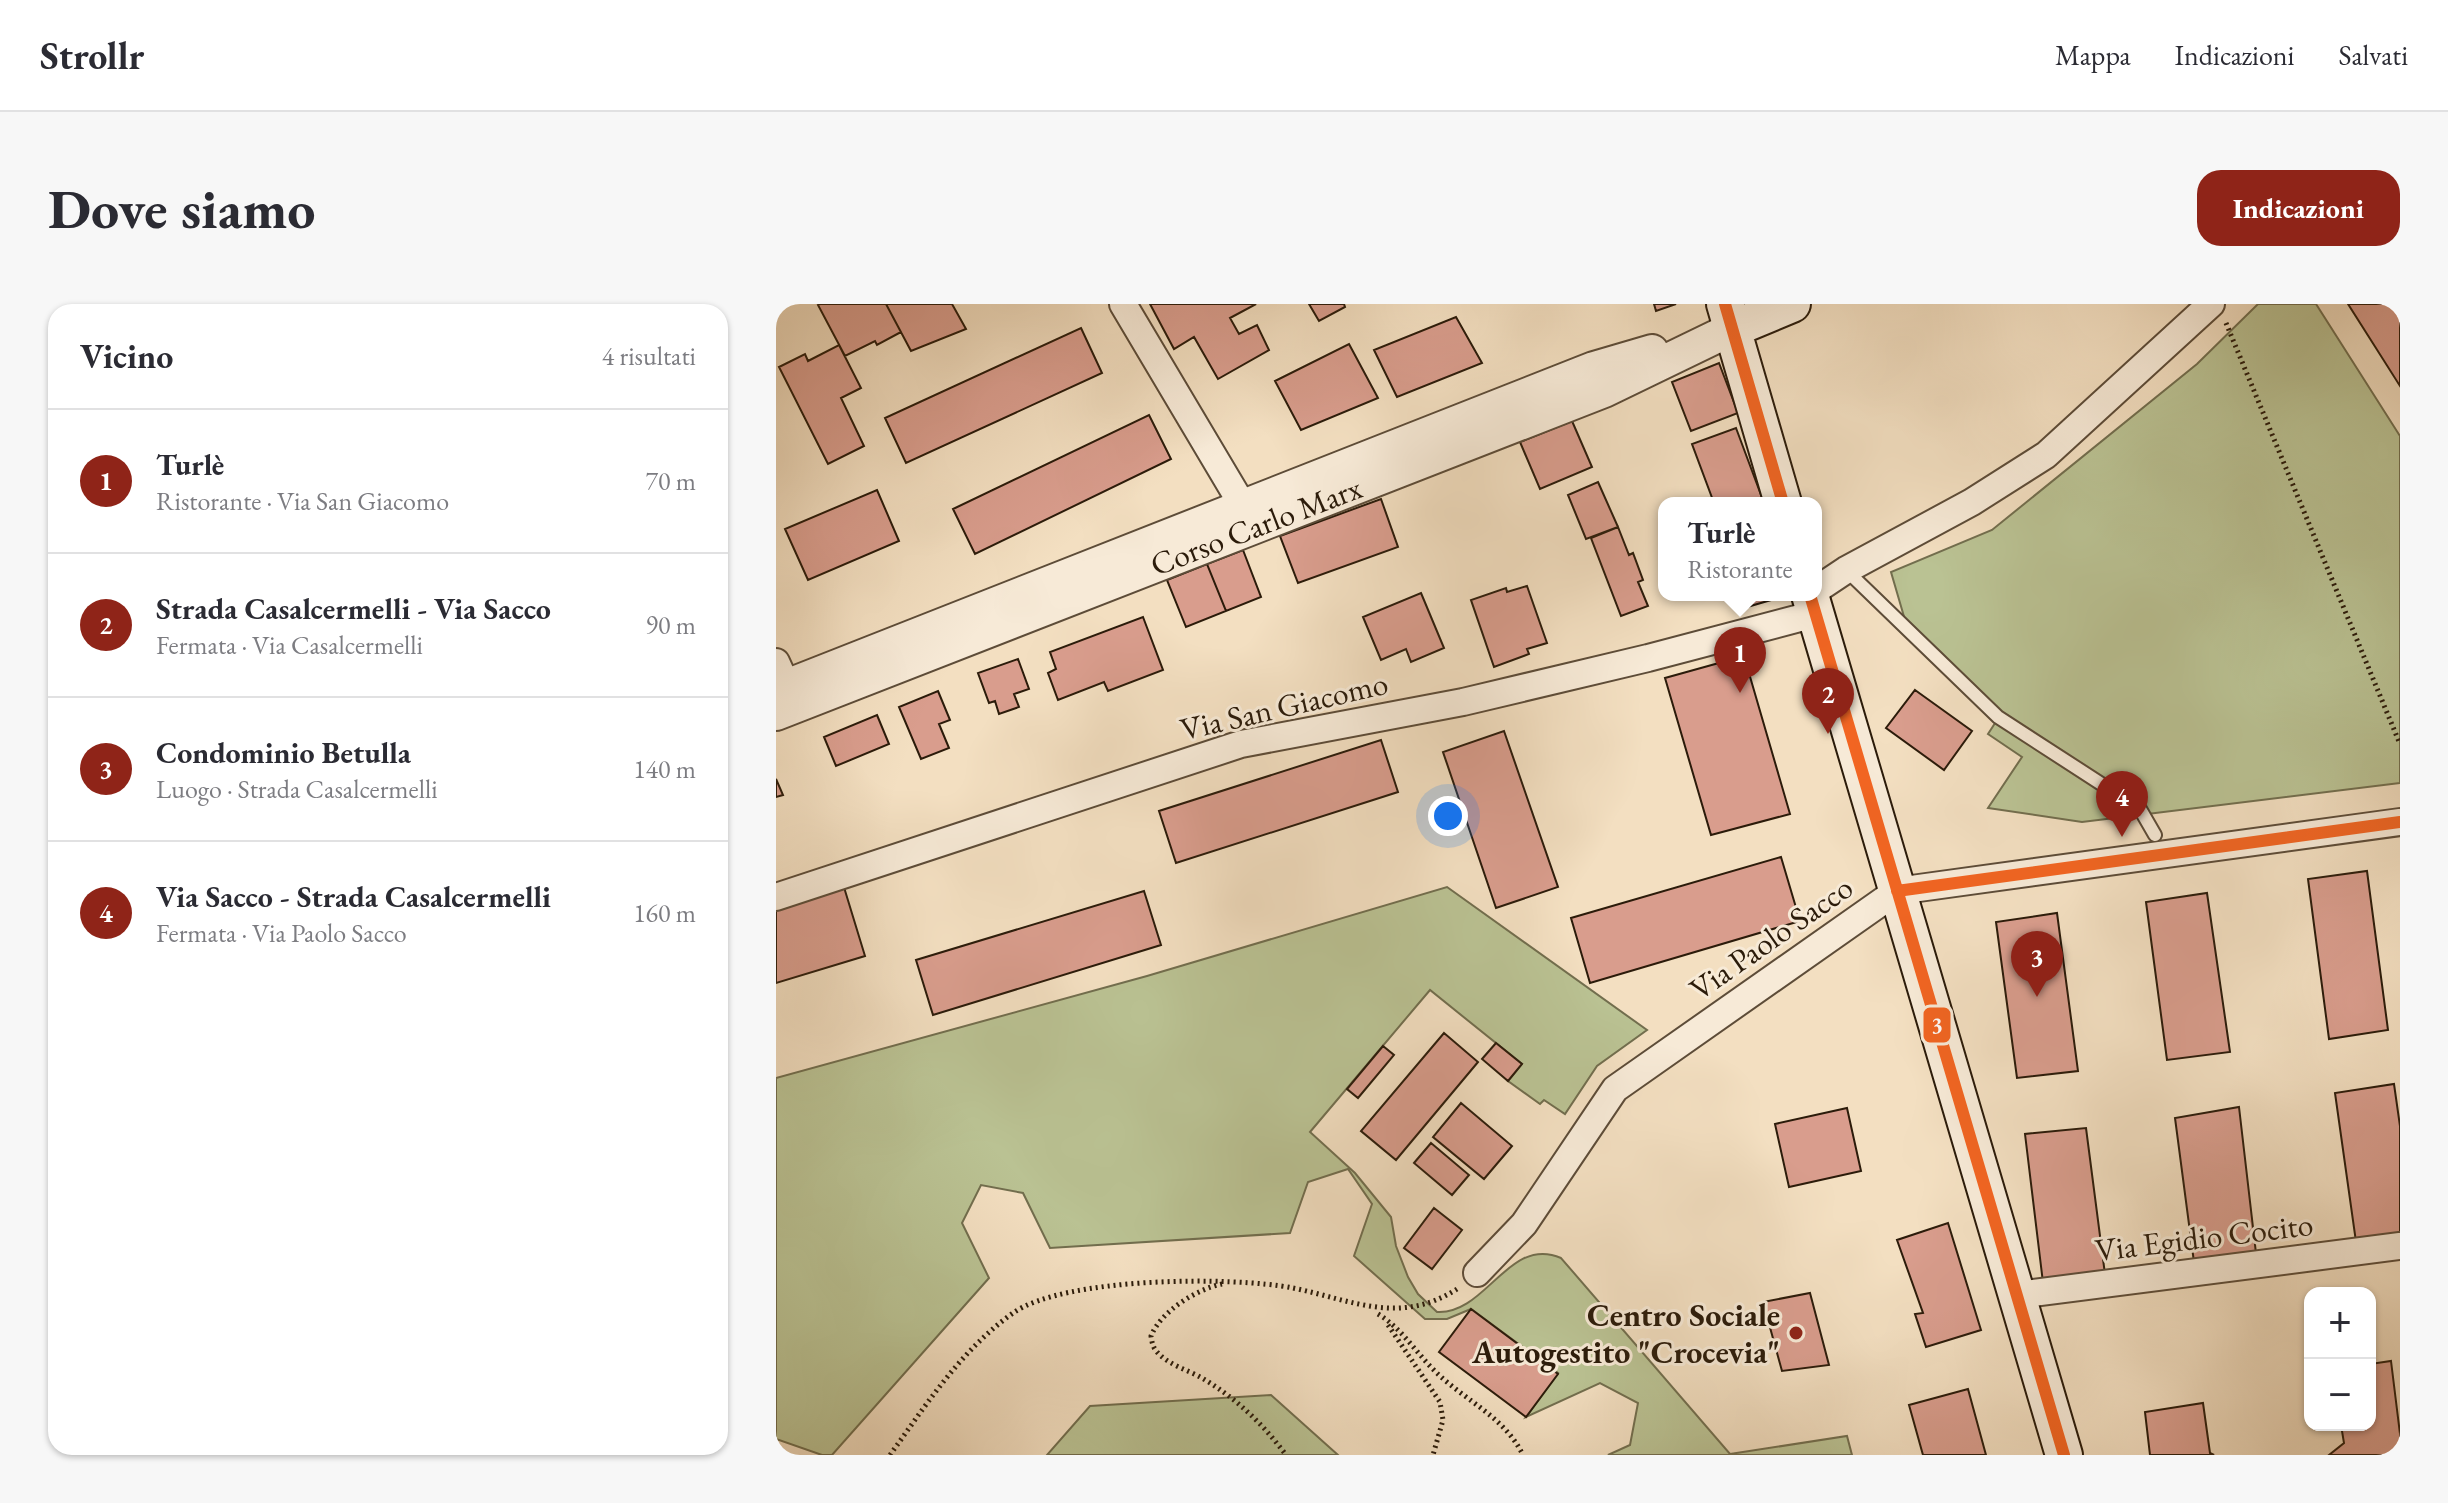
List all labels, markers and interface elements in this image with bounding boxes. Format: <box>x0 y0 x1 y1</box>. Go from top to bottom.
text: Strollr <box>40 31 144 80</box>
text: Mappa <box>2055 37 2131 73</box>
text: Indicazioni <box>2175 37 2294 73</box>
text: Salvati <box>2338 37 2408 73</box>
button: Indicazioni <box>2197 170 2400 246</box>
text: Dove siamo <box>48 172 316 245</box>
text: Vicino <box>80 334 173 378</box>
text: 4 risultati <box>602 339 696 373</box>
text: Turlè <box>156 445 224 484</box>
text: 1 <box>99 464 113 498</box>
text: 70 m <box>646 464 696 498</box>
street label: Corso Carlo Marx <box>1144 466 1368 586</box>
text: Ristorante · Via San Giacomo <box>156 484 449 518</box>
popup <box>1658 497 1822 601</box>
text: Turlè <box>1687 513 1756 552</box>
text: Ristorante <box>1687 552 1793 586</box>
text: Strada Casalcermelli - Via Sacco <box>156 589 551 628</box>
text: 2 <box>99 608 113 642</box>
text: 90 m <box>646 608 696 642</box>
pin: 1 <box>1714 627 1766 693</box>
text: Fermata · Via Casalcermelli <box>156 628 423 662</box>
street label: Via San Giacomo <box>1176 662 1392 750</box>
pin: 2 <box>1802 668 1854 734</box>
text: Condominio Betulla <box>156 733 411 772</box>
text: 3 <box>99 752 113 786</box>
text: 140 m <box>633 752 696 786</box>
pin: 4 <box>2096 771 2148 837</box>
text: Luogo · Strada Casalcermelli <box>156 772 438 806</box>
your location <box>1428 796 1468 836</box>
street label: Via Paolo Sacco <box>1681 866 1861 1010</box>
text: Via Sacco - Strada Casalcermelli <box>156 877 551 916</box>
text: 4 <box>99 896 113 930</box>
text: 160 m <box>633 896 696 930</box>
text: Fermata · Via Paolo Sacco <box>156 916 407 950</box>
pin: 3 <box>2011 931 2063 997</box>
line badge: 3 <box>1922 1006 1952 1044</box>
text: 3 <box>1931 1011 1943 1040</box>
street label: Via Egidio Cocito <box>2093 1203 2315 1271</box>
map controls <box>2304 1287 2376 1431</box>
button: + <box>2304 1287 2376 1359</box>
place label: Centro Sociale Autogestito "Crocevia" <box>1471 1294 1780 1373</box>
marker: Centro Sociale Autogestito "Crocevia" <box>1787 1324 1805 1342</box>
button: − <box>2304 1359 2376 1431</box>

